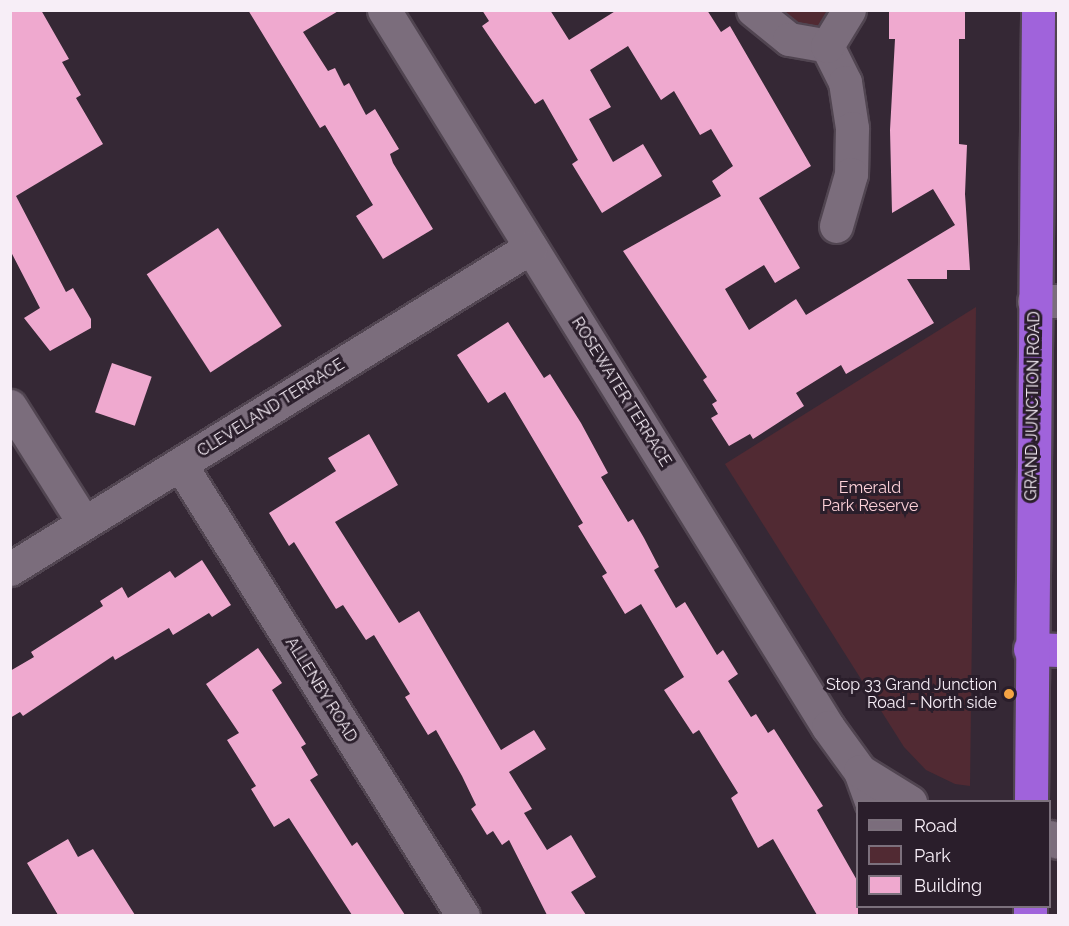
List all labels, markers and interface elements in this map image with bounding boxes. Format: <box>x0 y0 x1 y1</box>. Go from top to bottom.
street label: GRAND JUNCTION ROAD <box>1022 311 1044 501</box>
street label: ROSEWATER TERRACE <box>567 314 675 470</box>
street label: CLEVELAND TERRACE <box>194 355 348 461</box>
park label: Emerald Park Reserve <box>822 478 918 516</box>
street label: ALLENBY ROAD <box>281 634 361 746</box>
place label: Stop 33 Grand Junction Road - North side <box>826 675 997 713</box>
marker: Stop 33 Grand Junction Road - North side <box>1002 687 1016 701</box>
legend <box>856 800 1051 908</box>
text: Road <box>914 815 957 836</box>
text: Park <box>914 845 951 866</box>
text: Building <box>914 875 982 896</box>

